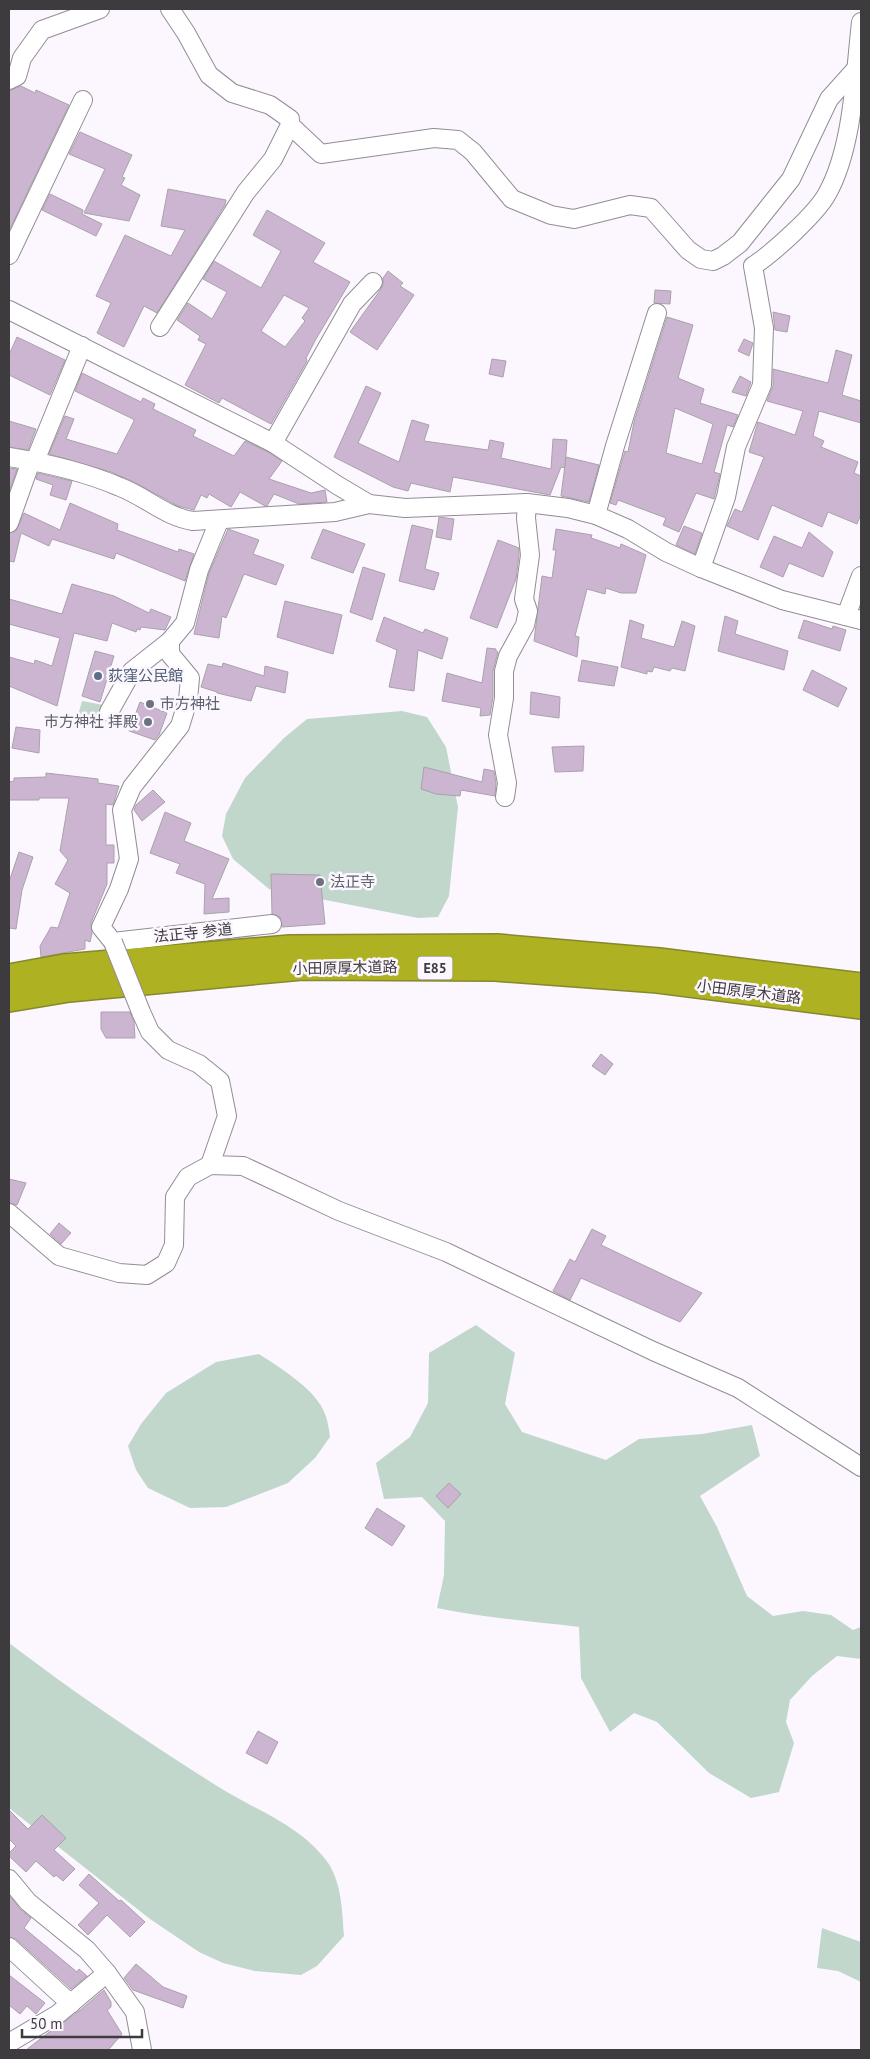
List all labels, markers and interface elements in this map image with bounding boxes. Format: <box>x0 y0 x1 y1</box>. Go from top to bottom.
place label: 荻窪公民館 <box>108 666 183 685</box>
marker: 荻窪公民館 <box>92 670 104 682</box>
place label: 市方神社 <box>160 694 220 713</box>
marker: 市方神社 <box>144 698 156 710</box>
place label: 市方神社 拝殿 <box>44 712 138 731</box>
marker: 市方神社 拝殿 <box>142 716 154 728</box>
place label: 法正寺 <box>330 872 375 891</box>
marker: 法正寺 <box>314 876 326 888</box>
street label: 法正寺 参道 <box>153 919 233 946</box>
road number: E85 <box>418 956 452 980</box>
street label: 小田原厚木道路 <box>292 957 398 978</box>
street label: 小田原厚木道路 <box>696 976 802 1007</box>
scale bar <box>22 2006 142 2038</box>
text: 50 m <box>30 2014 63 2033</box>

